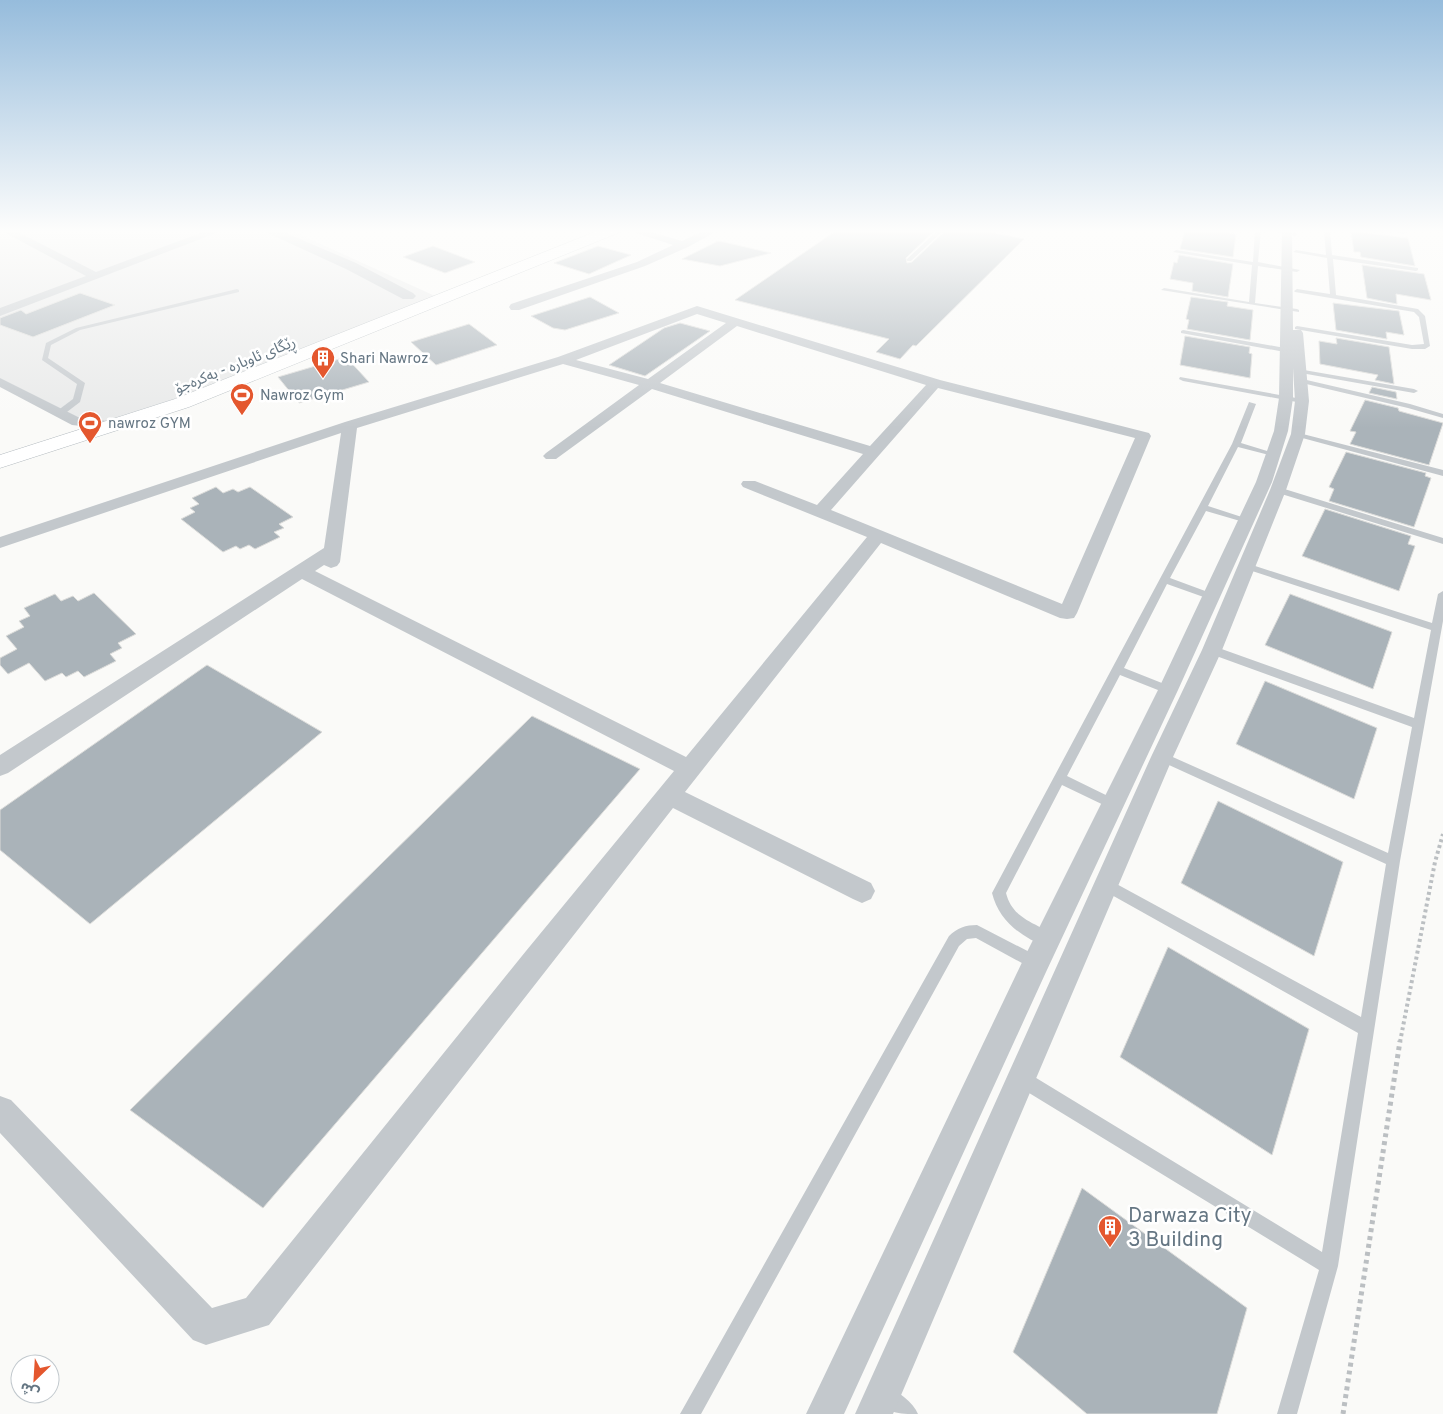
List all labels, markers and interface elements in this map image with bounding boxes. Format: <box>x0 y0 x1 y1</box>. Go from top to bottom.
street label: ڕێگای ئاوبارە - بەکرەجۆ <box>172 333 299 400</box>
building icon: Shari Nawroz <box>310 345 336 379</box>
place label: Shari Nawroz <box>340 350 429 369</box>
sports icon: Nawroz Gym <box>229 382 255 416</box>
place label: Nawroz Gym <box>260 387 344 406</box>
sports icon: nawroz GYM <box>77 410 103 444</box>
place label: nawroz GYM <box>108 415 191 434</box>
place label: Darwaza City 3 Building <box>1128 1203 1252 1254</box>
building icon: Darwaza City 3 Building <box>1097 1214 1123 1248</box>
north arrow <box>10 1354 60 1404</box>
text: ش <box>18 1378 42 1401</box>

